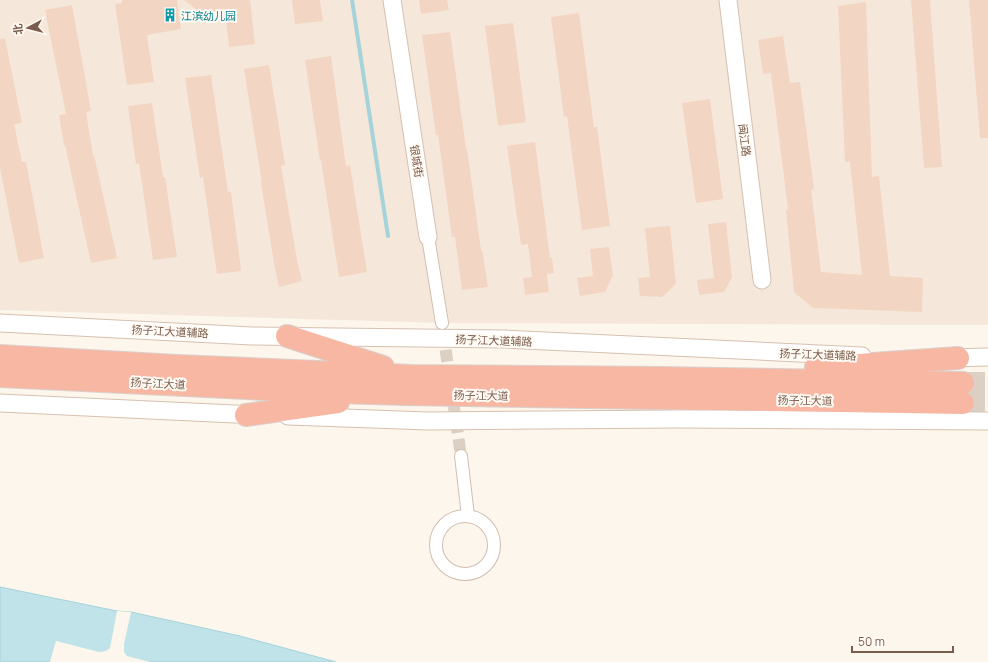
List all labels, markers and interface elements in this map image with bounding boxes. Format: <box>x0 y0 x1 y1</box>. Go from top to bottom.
building icon: 江滨幼儿园 <box>162 7 178 23</box>
north arrow <box>8 8 48 48</box>
place label: 江滨幼儿园 <box>181 8 236 23</box>
text: 北 <box>9 23 26 36</box>
street label: 闽江路 <box>736 123 754 157</box>
street label: 银城街 <box>407 144 427 178</box>
street label: 扬子江大道辅路 <box>131 321 209 341</box>
street label: 扬子江大道辅路 <box>455 331 533 349</box>
street label: 扬子江大道辅路 <box>779 345 857 363</box>
street label: 扬子江大道 <box>130 374 186 392</box>
street label: 扬子江大道 <box>453 387 509 403</box>
street label: 扬子江大道 <box>777 392 833 408</box>
scale bar <box>852 628 953 654</box>
text: 50 m <box>858 633 885 650</box>

